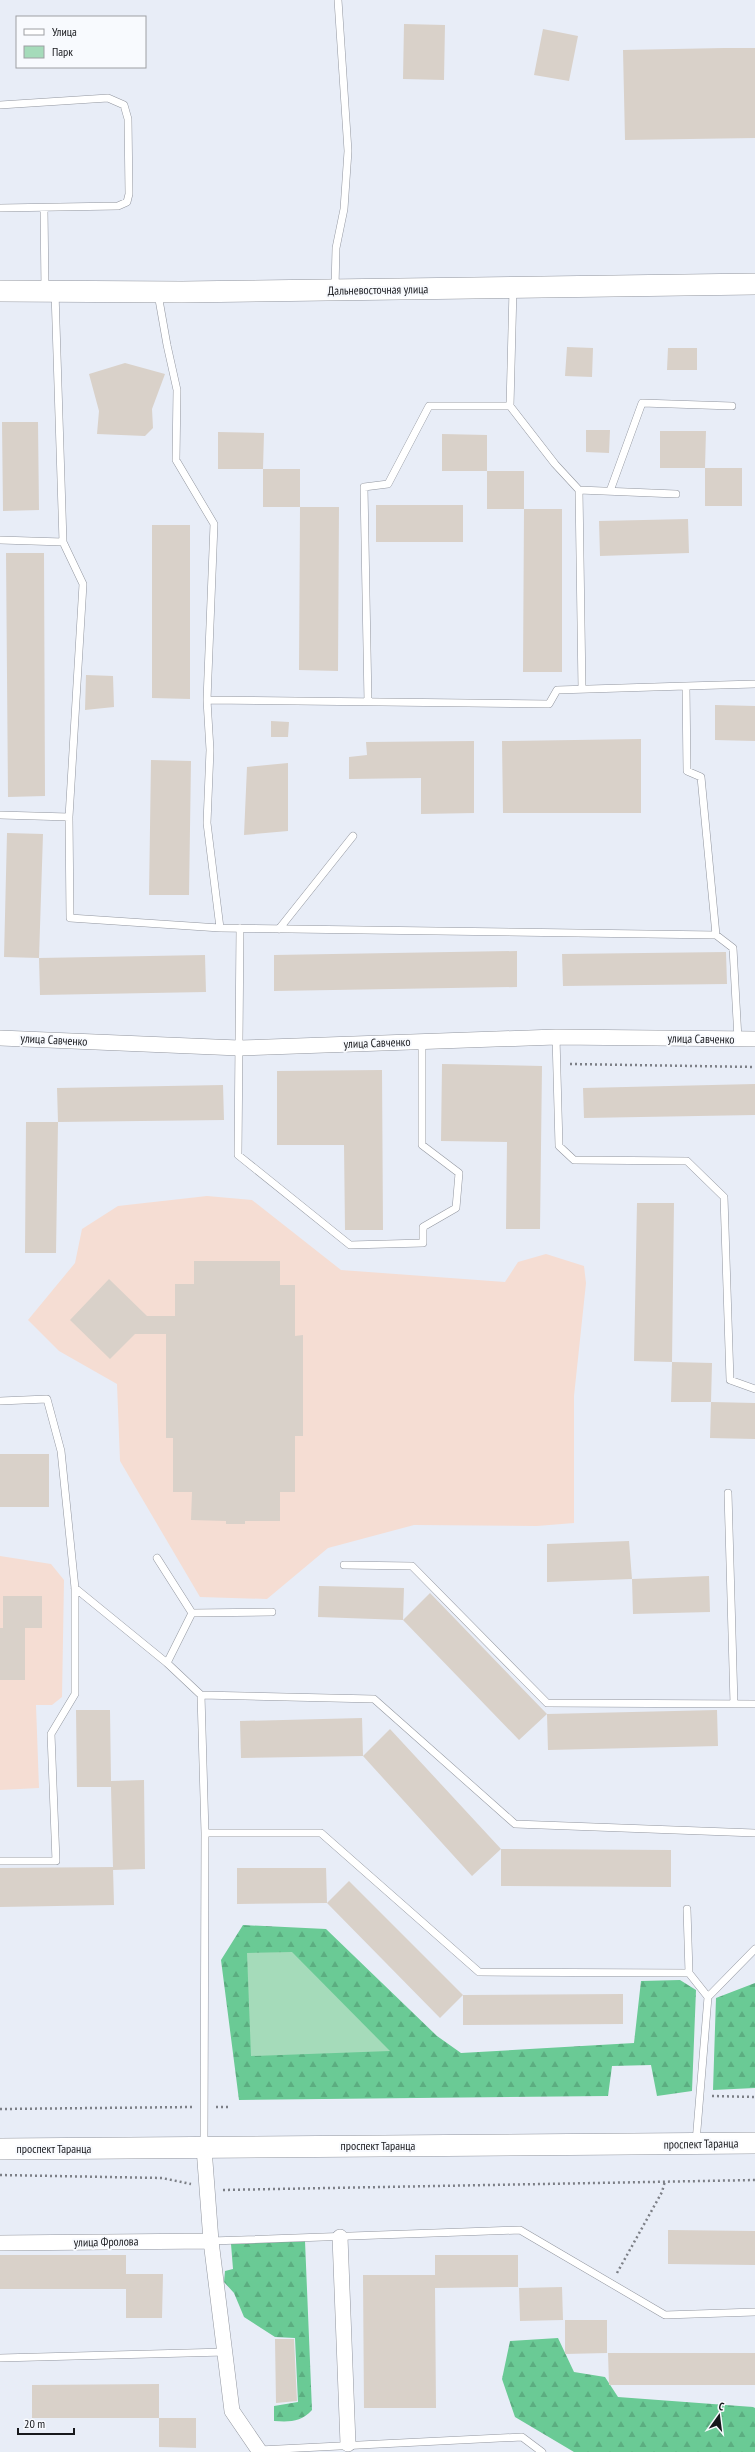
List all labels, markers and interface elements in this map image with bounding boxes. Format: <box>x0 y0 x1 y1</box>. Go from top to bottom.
legend <box>16 16 146 68</box>
text: Улица <box>52 24 77 39</box>
text: Парк <box>52 44 73 59</box>
street label: Дальневосточная улица <box>328 281 429 298</box>
street label: улица Савченко <box>20 1030 88 1049</box>
street label: улица Савченко <box>667 1030 735 1047</box>
street label: улица Савченко <box>343 1034 411 1051</box>
street label: проспект Таранца <box>663 2135 739 2152</box>
street label: проспект Таранца <box>341 2138 416 2153</box>
street label: проспект Таранца <box>17 2141 92 2156</box>
street label: улица Фролова <box>73 2233 139 2250</box>
north arrow <box>699 2396 739 2436</box>
text: С <box>717 2399 726 2414</box>
scale bar <box>18 2410 74 2436</box>
text: 20 m <box>24 2416 45 2431</box>

